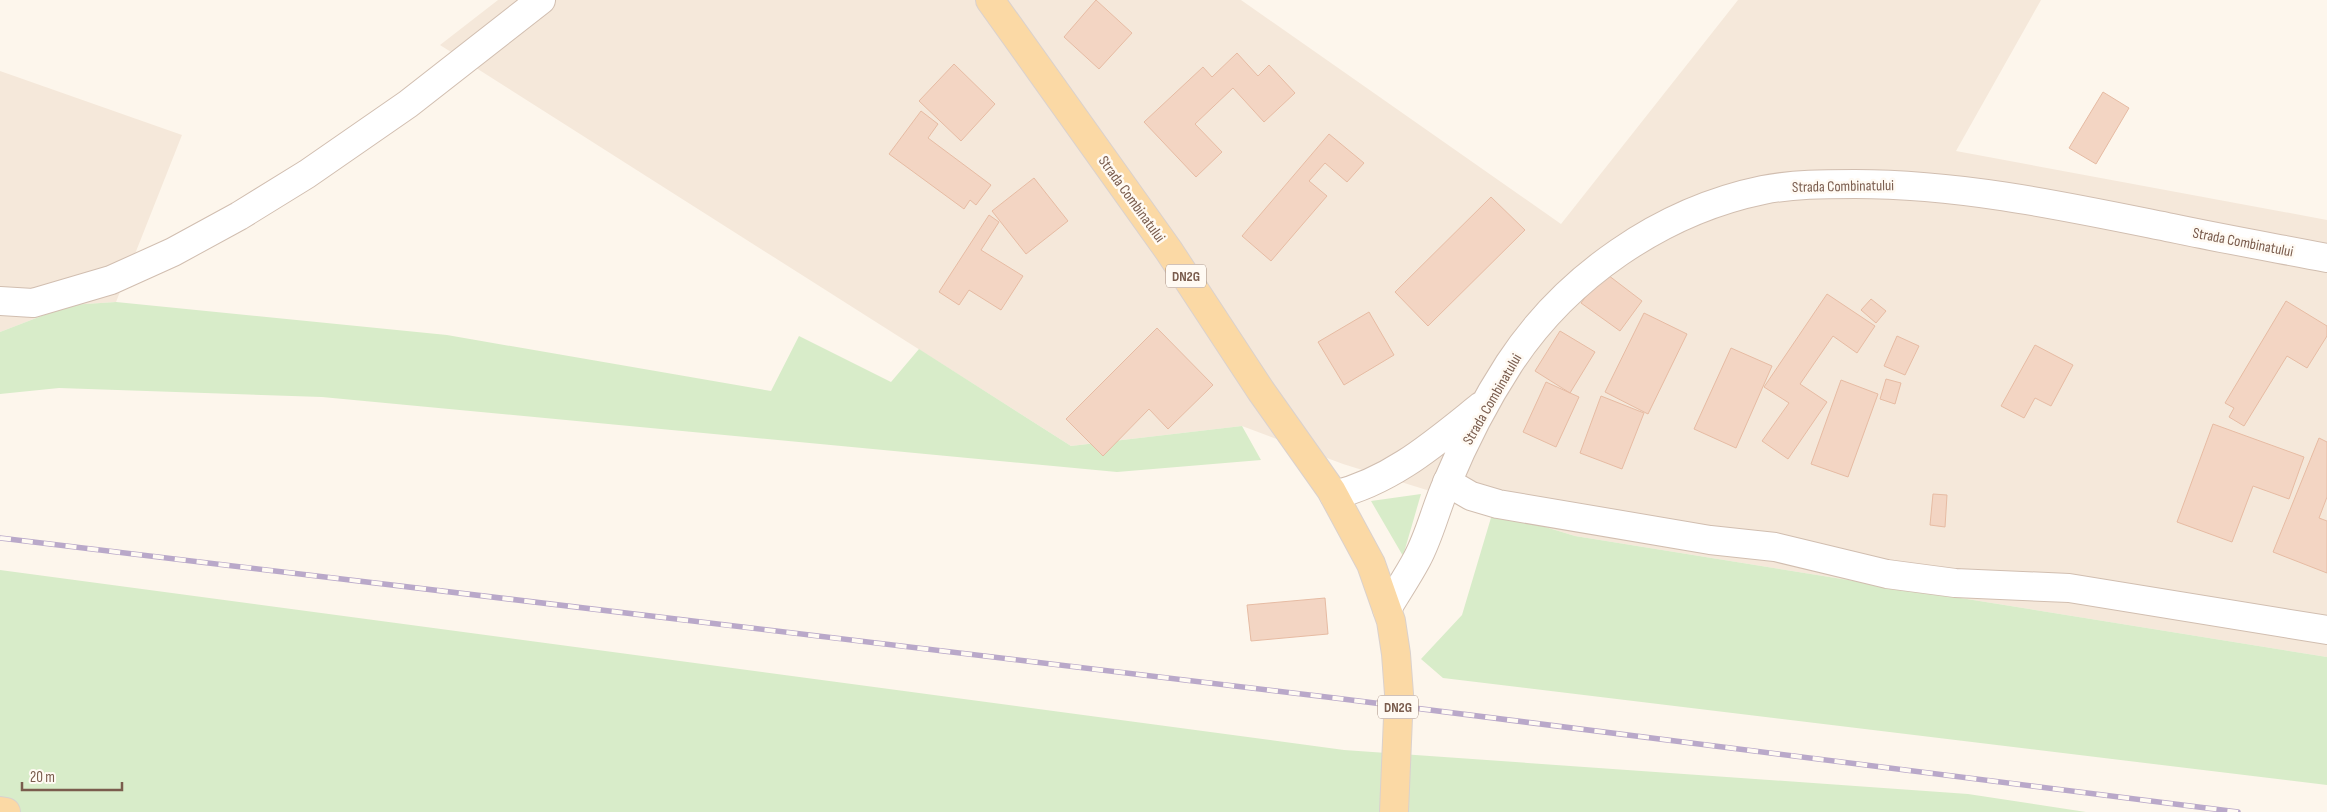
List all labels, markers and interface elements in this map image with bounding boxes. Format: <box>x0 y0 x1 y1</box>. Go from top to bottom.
street label: Strada Combinatului <box>1094 152 1169 246</box>
street label: Strada Combinatului <box>1792 176 1894 197</box>
street label: Strada Combinatului <box>2191 223 2295 262</box>
road number: DN2G <box>1166 264 1206 288</box>
street label: Strada Combinatului <box>1459 350 1526 448</box>
road number: DN2G <box>1378 696 1418 719</box>
scale bar <box>22 760 122 792</box>
text: 20 m <box>30 768 55 787</box>

